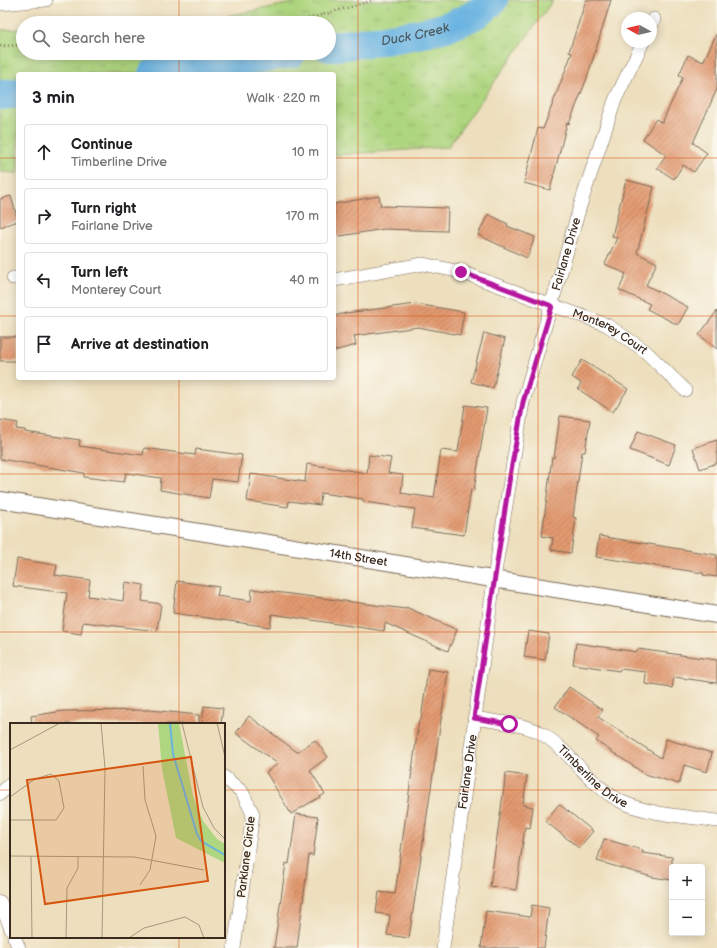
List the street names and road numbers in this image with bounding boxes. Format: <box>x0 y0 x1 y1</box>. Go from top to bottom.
street label: Fairlane Drive <box>549 216 584 293</box>
street label: Monterey Court <box>570 306 651 358</box>
street label: 14th Street <box>328 546 389 570</box>
street label: Fairlane Drive <box>455 733 481 810</box>
street label: Timberline Drive <box>554 742 630 812</box>
street label: Parklane Circle <box>234 815 259 899</box>

